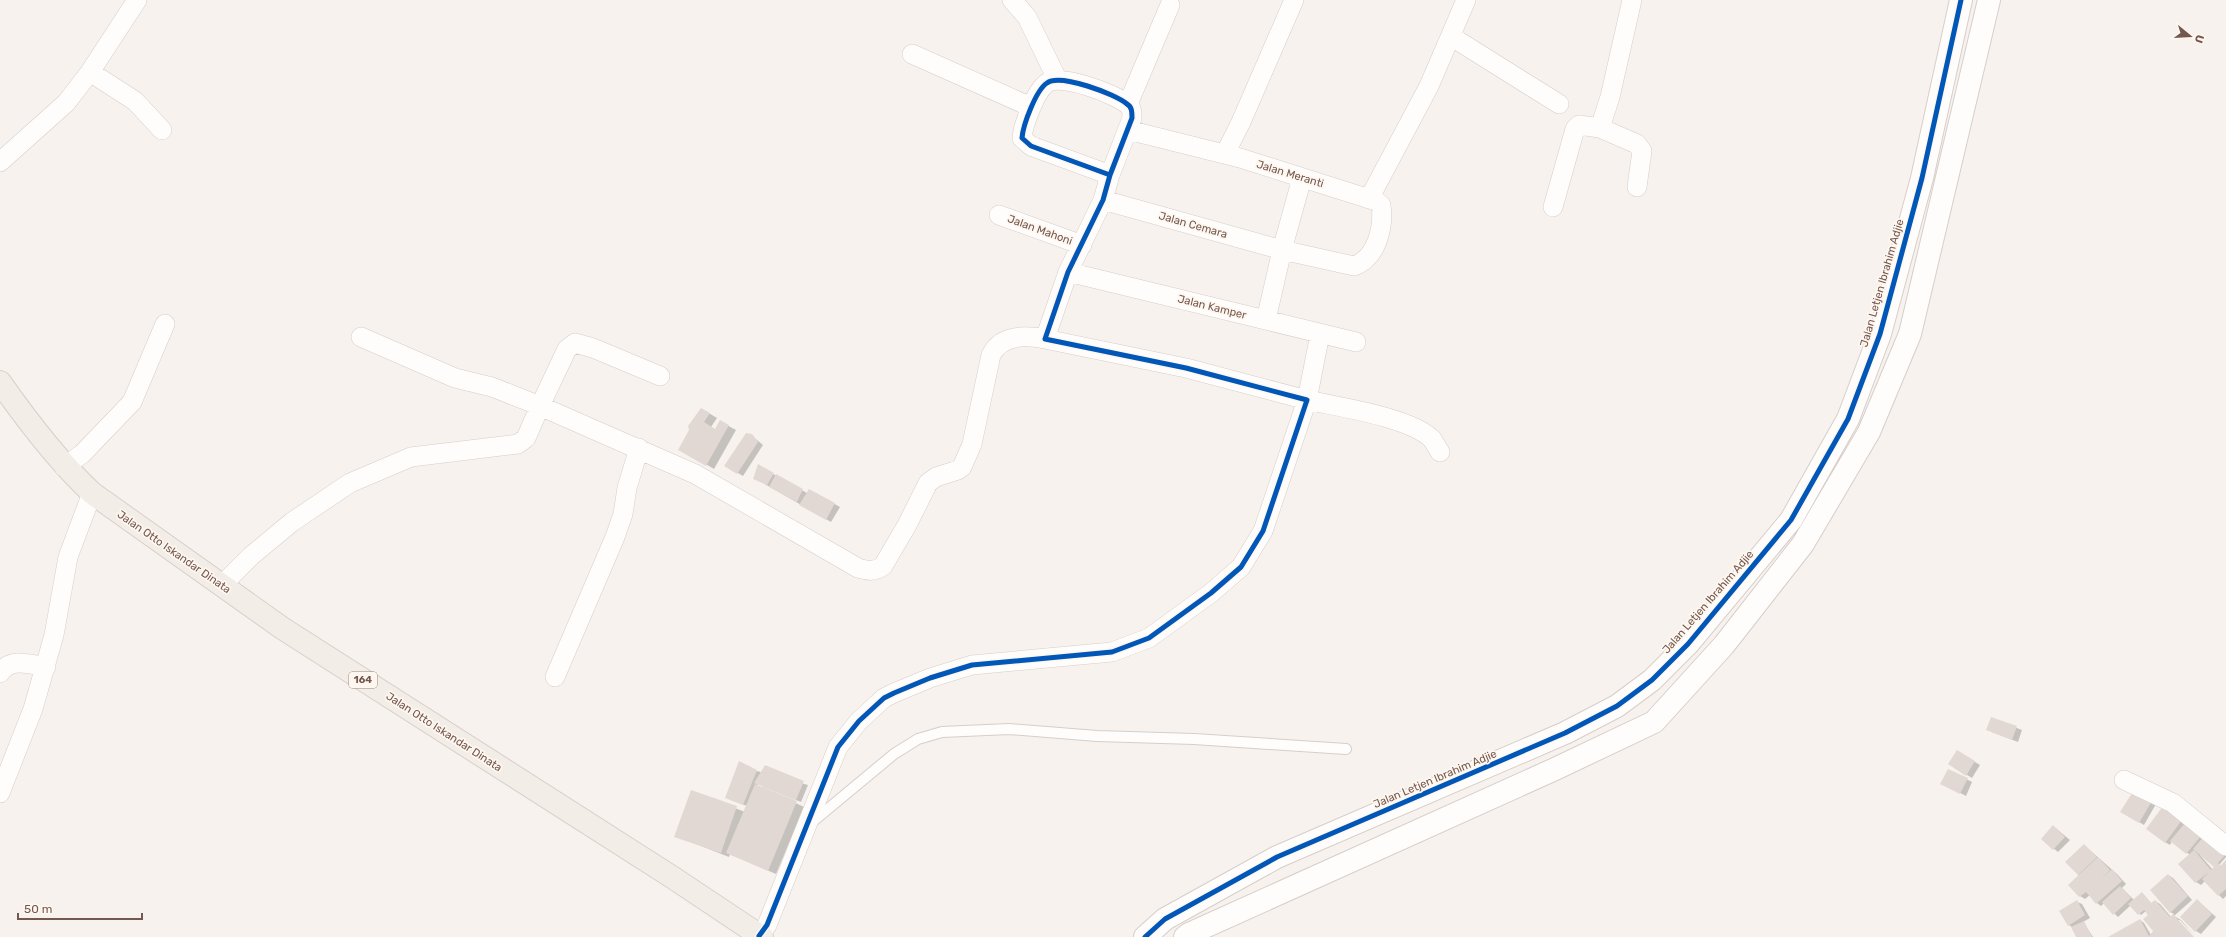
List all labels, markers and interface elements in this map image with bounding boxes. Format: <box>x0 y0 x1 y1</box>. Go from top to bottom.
north arrow <box>2170 16 2210 56</box>
text: U <box>2192 33 2206 45</box>
street label: Jalan Meranti <box>1255 158 1325 190</box>
street label: Jalan Cemara <box>1157 209 1229 241</box>
street label: Jalan Mahoni <box>1006 212 1074 248</box>
street label: Jalan Letjen Ibrahim Adjie <box>1857 217 1907 349</box>
street label: Jalan Kamper <box>1176 292 1249 322</box>
street label: Jalan Otto Iskandar Dinata <box>115 508 233 596</box>
street label: Jalan Letjen Ibrahim Adjie <box>1660 548 1756 656</box>
road number: 164 <box>349 672 377 688</box>
street label: Jalan Otto Iskandar Dinata <box>384 690 504 774</box>
street label: Jalan Letjen Ibrahim Adjie <box>1371 747 1499 811</box>
scale bar <box>18 895 142 921</box>
text: 50 m <box>24 902 52 916</box>

